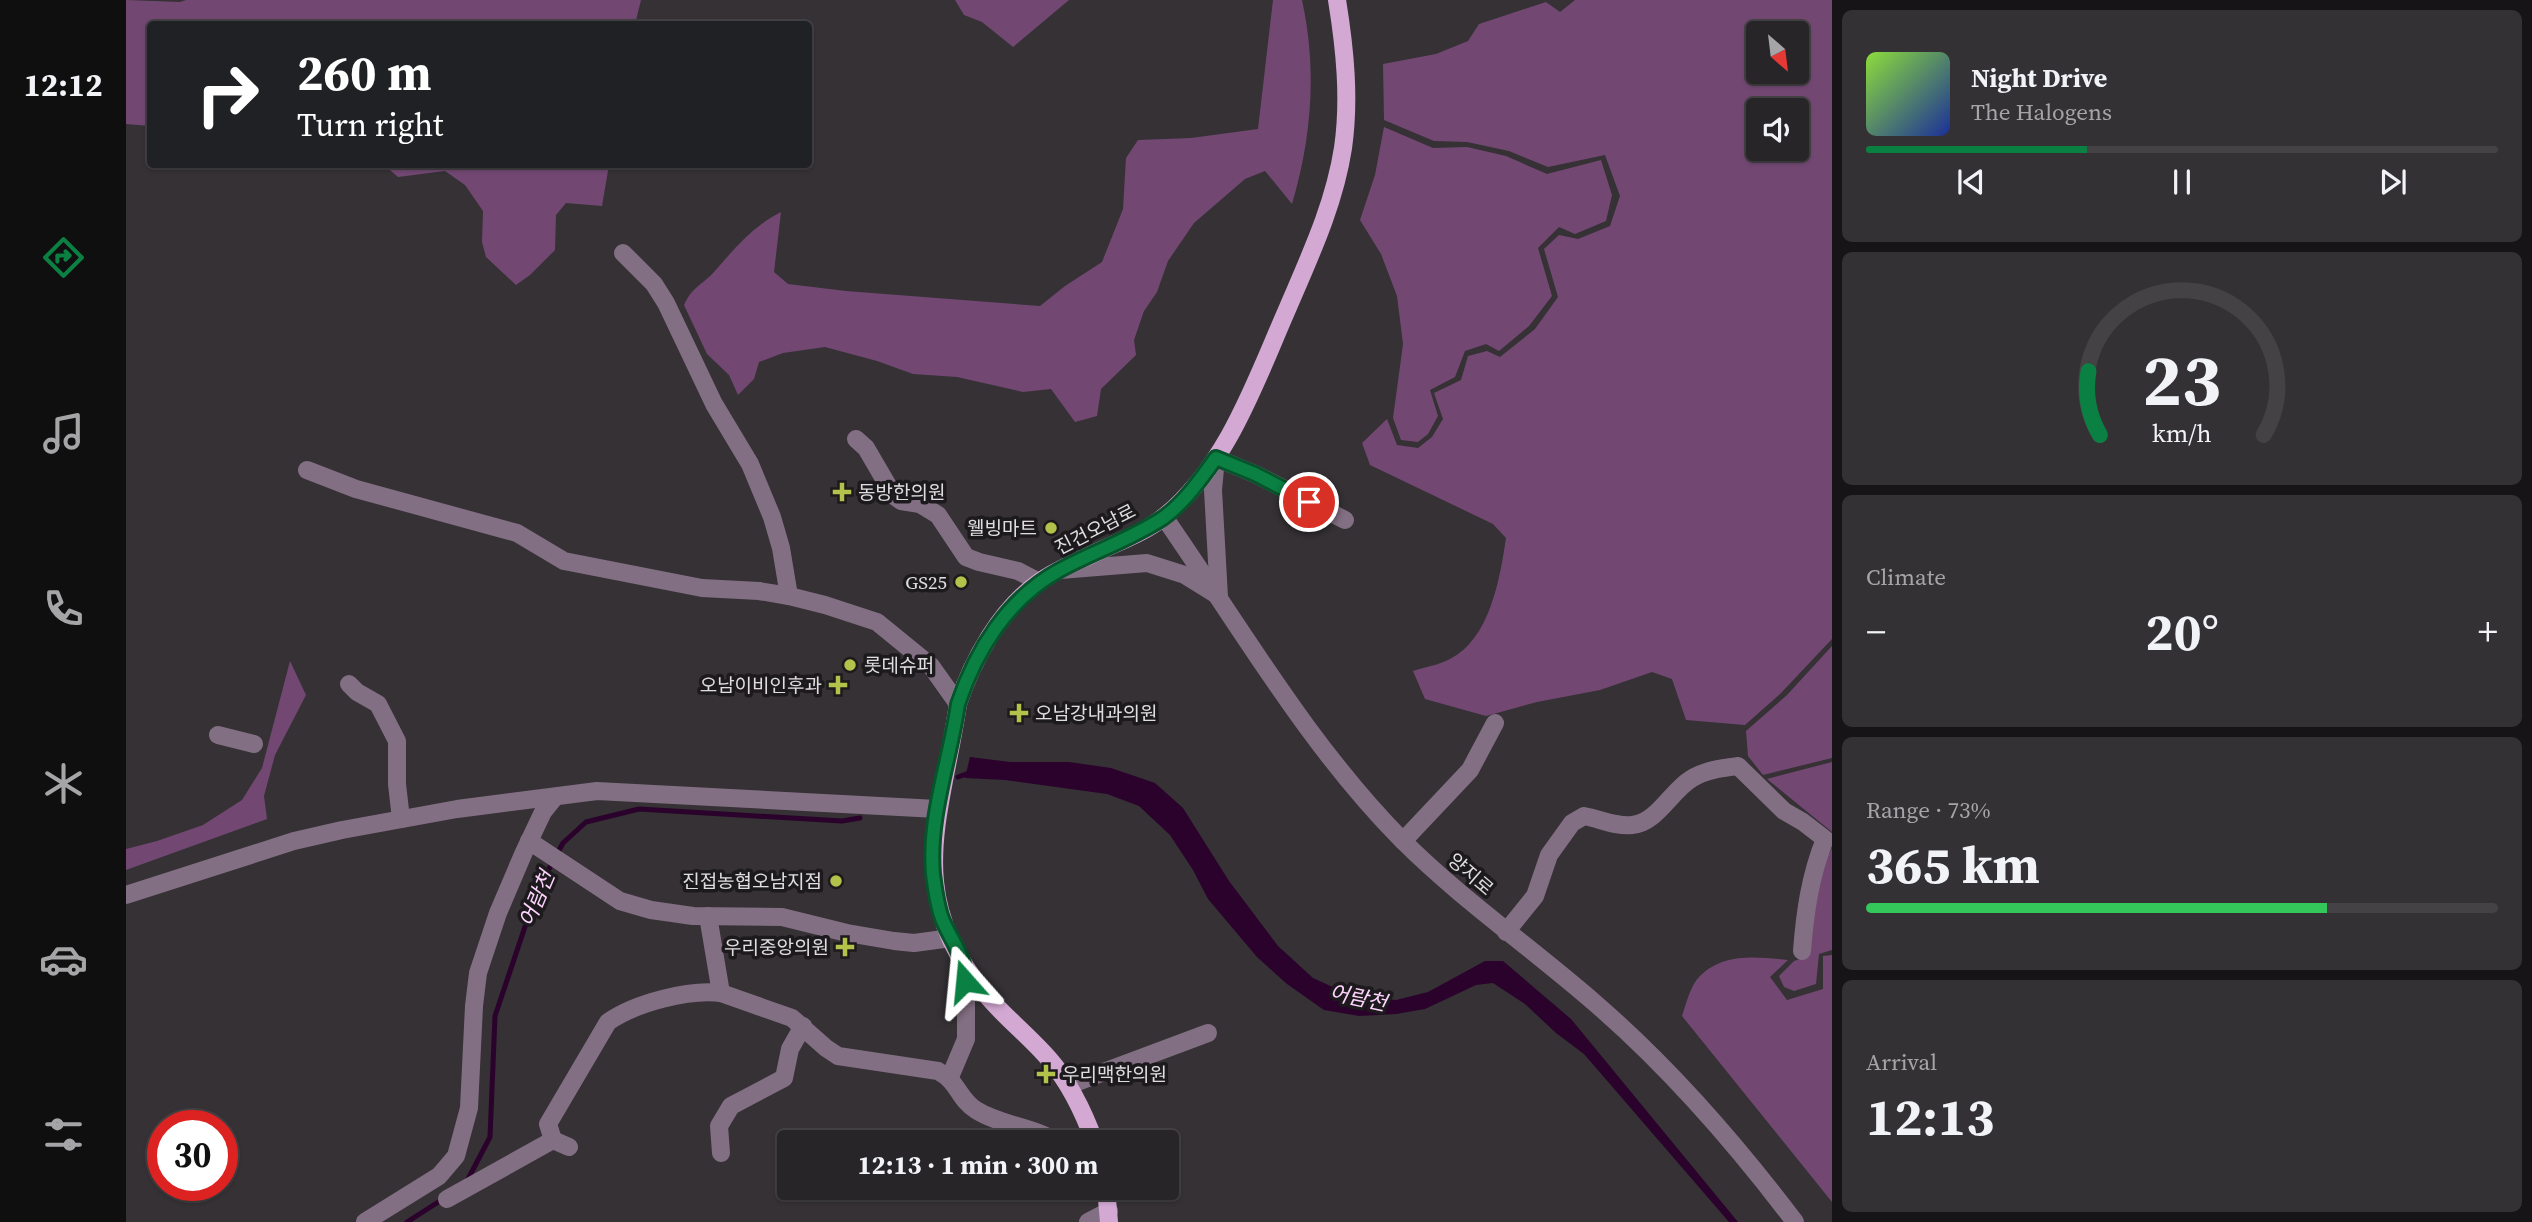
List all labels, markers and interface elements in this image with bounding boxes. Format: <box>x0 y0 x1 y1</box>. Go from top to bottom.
north arrow <box>1746 21 1810 84</box>
map controls <box>1746 21 1809 161</box>
text: 260 m <box>297 39 432 106</box>
icon: right <box>182 49 273 140</box>
text: Night Drive <box>1971 60 2107 96</box>
text: 12:12 <box>24 63 102 107</box>
text: The Halogens <box>1971 96 2112 128</box>
button: sound <box>1746 98 1809 161</box>
text: Turn right <box>297 103 443 147</box>
icon: previous <box>1952 163 1990 201</box>
icon: pause <box>2163 163 2201 201</box>
icon: next <box>2374 163 2412 201</box>
icon: directions <box>39 233 88 282</box>
text: 23 <box>2143 330 2221 429</box>
icon: music <box>39 409 88 458</box>
text: km/h <box>2152 415 2212 449</box>
pin <box>1279 472 1339 532</box>
place label: 동방한의원 <box>858 479 945 505</box>
marker: 동방한의원 <box>832 482 852 502</box>
icon: arrive <box>1290 483 1328 521</box>
street label: 진건오남로 <box>1050 498 1140 560</box>
place label: 웰빙마트 <box>967 515 1037 541</box>
marker: 웰빙마트 <box>1043 520 1059 536</box>
text: Climate <box>1866 561 1946 593</box>
place label: GS25 <box>905 569 947 595</box>
marker: GS25 <box>953 574 969 590</box>
icon: phone <box>39 584 88 633</box>
text: 20° <box>2145 596 2219 667</box>
text: − <box>1866 606 1886 658</box>
text: + <box>2478 606 2498 658</box>
place label: 롯데슈퍼 <box>864 652 934 678</box>
marker: 롯데슈퍼 <box>842 657 858 673</box>
place label: 오남이비인후과 <box>700 672 822 698</box>
marker: 오남이비인후과 <box>828 675 848 695</box>
place label: 오남강내과의원 <box>1035 700 1157 726</box>
marker: 오남강내과의원 <box>1009 703 1029 723</box>
icon: climate <box>39 759 88 808</box>
text: Range · 73% <box>1866 794 1991 826</box>
text: 365 km <box>1866 829 2040 900</box>
street label: 양지로 <box>1443 847 1499 901</box>
water label: 어람천 <box>512 864 562 931</box>
place label: 진접농협오남지점 <box>682 868 822 894</box>
marker: 진접농협오남지점 <box>828 873 844 889</box>
place label: 우리중앙의원 <box>724 934 829 960</box>
icon: car <box>39 935 88 984</box>
marker: 우리중앙의원 <box>835 937 855 957</box>
position arrow <box>928 944 1002 1018</box>
water label: 어람천 <box>1327 977 1392 1018</box>
text: Arrival <box>1866 1046 1937 1078</box>
place label: 우리맥한의원 <box>1062 1061 1167 1087</box>
marker: 우리맥한의원 <box>1036 1064 1056 1084</box>
text: 12:13 <box>1866 1081 1994 1152</box>
icon: filters <box>39 1110 88 1159</box>
speed limit sign: 30 <box>147 1110 238 1201</box>
text: 12:13 · 1 min · 300 m <box>858 1147 1098 1183</box>

